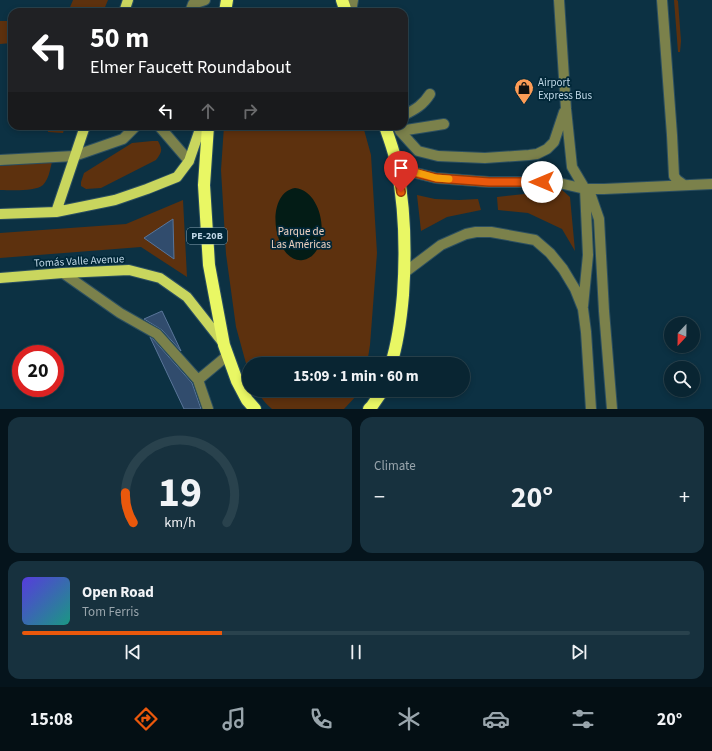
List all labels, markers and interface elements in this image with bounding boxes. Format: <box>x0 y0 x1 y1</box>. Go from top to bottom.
text: 50 m <box>90 18 149 58</box>
icon: left <box>24 24 76 76</box>
text: Elmer Faucett Roundabout <box>90 55 291 80</box>
place label: Airport Express Bus <box>538 75 592 103</box>
shop icon: Airport Express Bus <box>513 77 535 105</box>
icon: left <box>155 100 177 122</box>
icon: ahead <box>197 100 219 122</box>
icon: right <box>239 100 261 122</box>
pin <box>384 151 418 192</box>
icon: arrive <box>390 157 412 179</box>
position arrow <box>521 161 563 203</box>
park label: Parque de Las Américas <box>271 224 331 252</box>
road number: PE-20B <box>187 228 227 244</box>
street label: Tomás Valle Avenue <box>33 251 125 271</box>
north arrow <box>664 317 700 353</box>
map controls <box>664 317 700 397</box>
speed limit sign: 20 <box>12 345 64 397</box>
button: search <box>664 361 700 397</box>
text: 15:09 · 1 min · 60 m <box>293 366 419 387</box>
text: Climate <box>374 457 416 475</box>
text: 19 <box>158 463 202 523</box>
text: 20° <box>511 476 553 519</box>
text: − <box>374 481 385 513</box>
text: + <box>679 481 690 513</box>
text: km/h <box>164 512 196 533</box>
text: Open Road <box>82 582 154 603</box>
text: Tom Ferris <box>82 603 139 621</box>
icon: previous <box>122 641 144 663</box>
icon: pause <box>345 641 367 663</box>
icon: next <box>568 641 590 663</box>
icon: directions <box>132 705 160 733</box>
icon: music <box>220 705 248 733</box>
icon: phone <box>307 705 335 733</box>
icon: climate <box>395 705 423 733</box>
icon: car <box>482 705 510 733</box>
icon: filters <box>569 705 597 733</box>
text: 15:08 <box>30 707 73 732</box>
text: 20° <box>657 707 682 732</box>

